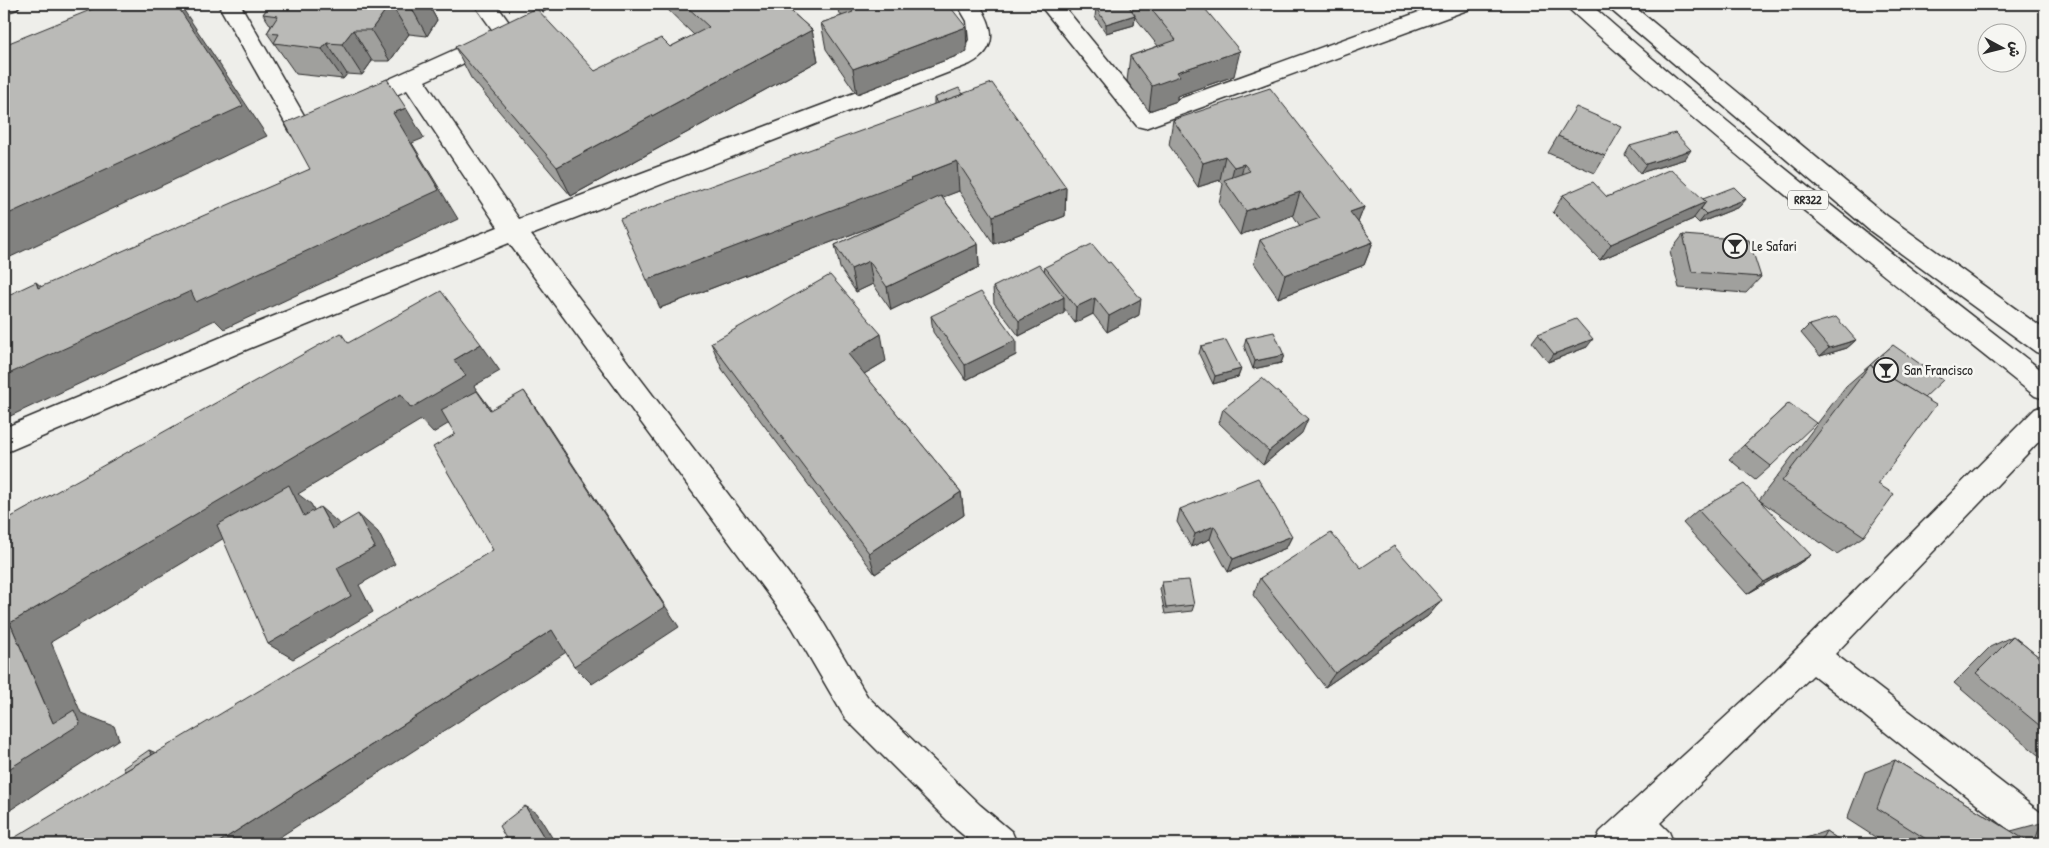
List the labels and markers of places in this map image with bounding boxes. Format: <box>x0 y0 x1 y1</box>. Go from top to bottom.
bar icon: Le Safari <box>1722 233 1748 259</box>
place label: Le Safari <box>1752 236 1797 255</box>
bar icon: San Francisco <box>1873 357 1899 383</box>
place label: San Francisco <box>1904 360 1973 379</box>

